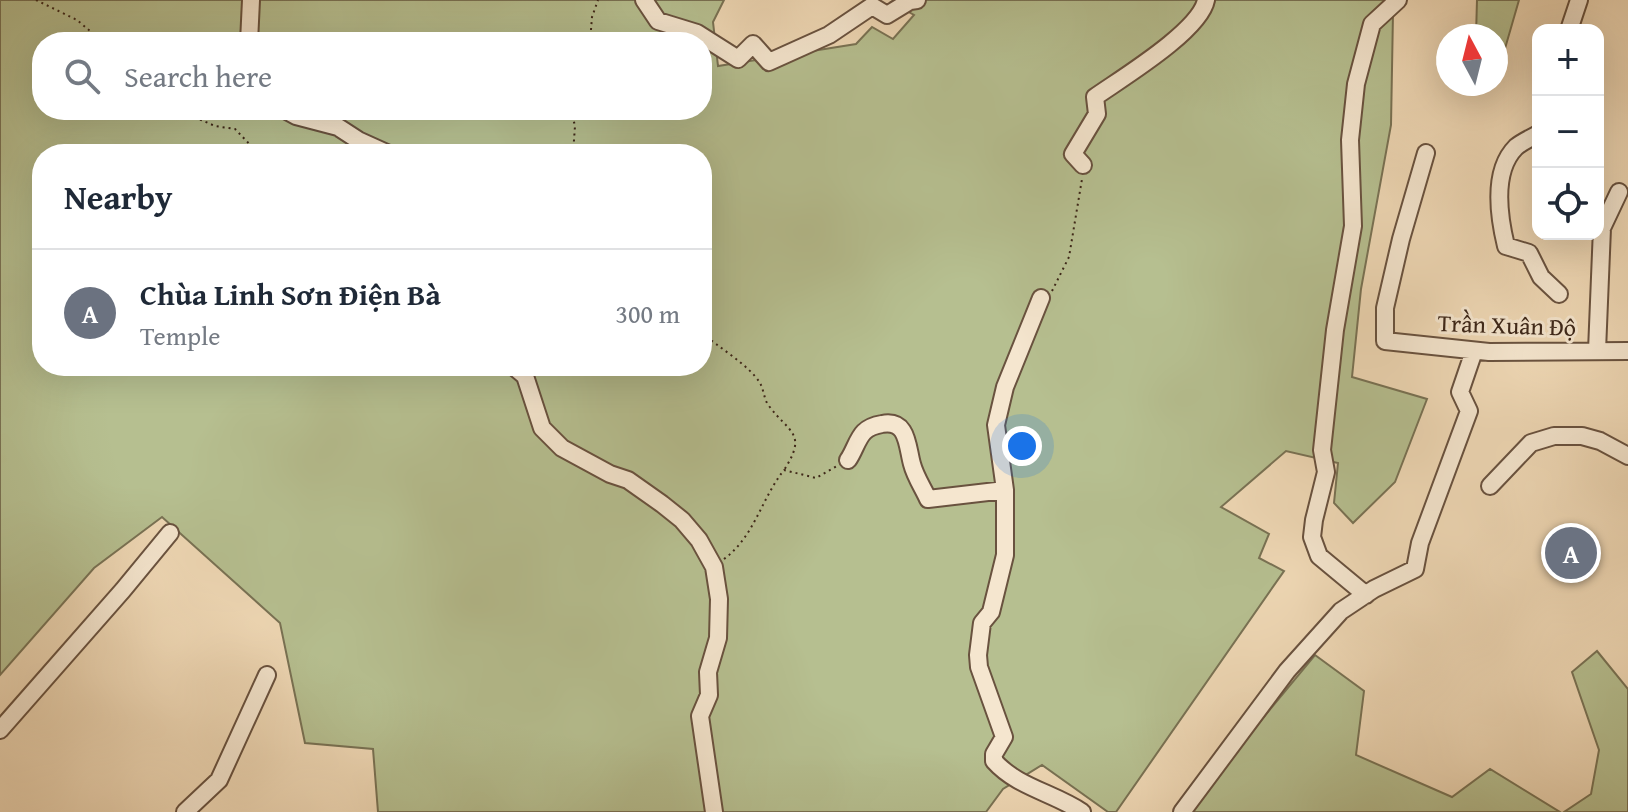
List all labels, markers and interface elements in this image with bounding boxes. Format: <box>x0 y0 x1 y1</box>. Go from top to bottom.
north arrow <box>1436 24 1508 96</box>
map controls <box>1532 24 1604 240</box>
button: + <box>1532 24 1604 96</box>
search box <box>32 32 712 120</box>
icon: search <box>60 54 104 98</box>
text: Search here <box>124 54 272 98</box>
button: − <box>1532 96 1604 168</box>
button: locate <box>1532 168 1604 240</box>
text: Nearby <box>64 172 173 221</box>
text: Chùa Linh Sơn Điện Bà <box>140 272 441 316</box>
text: A <box>82 294 98 333</box>
text: 300 m <box>615 294 680 333</box>
street label: Trần Xuân Độ <box>1437 305 1577 345</box>
text: Temple <box>140 316 221 355</box>
your location <box>1002 426 1042 466</box>
pin: A <box>1545 523 1597 583</box>

